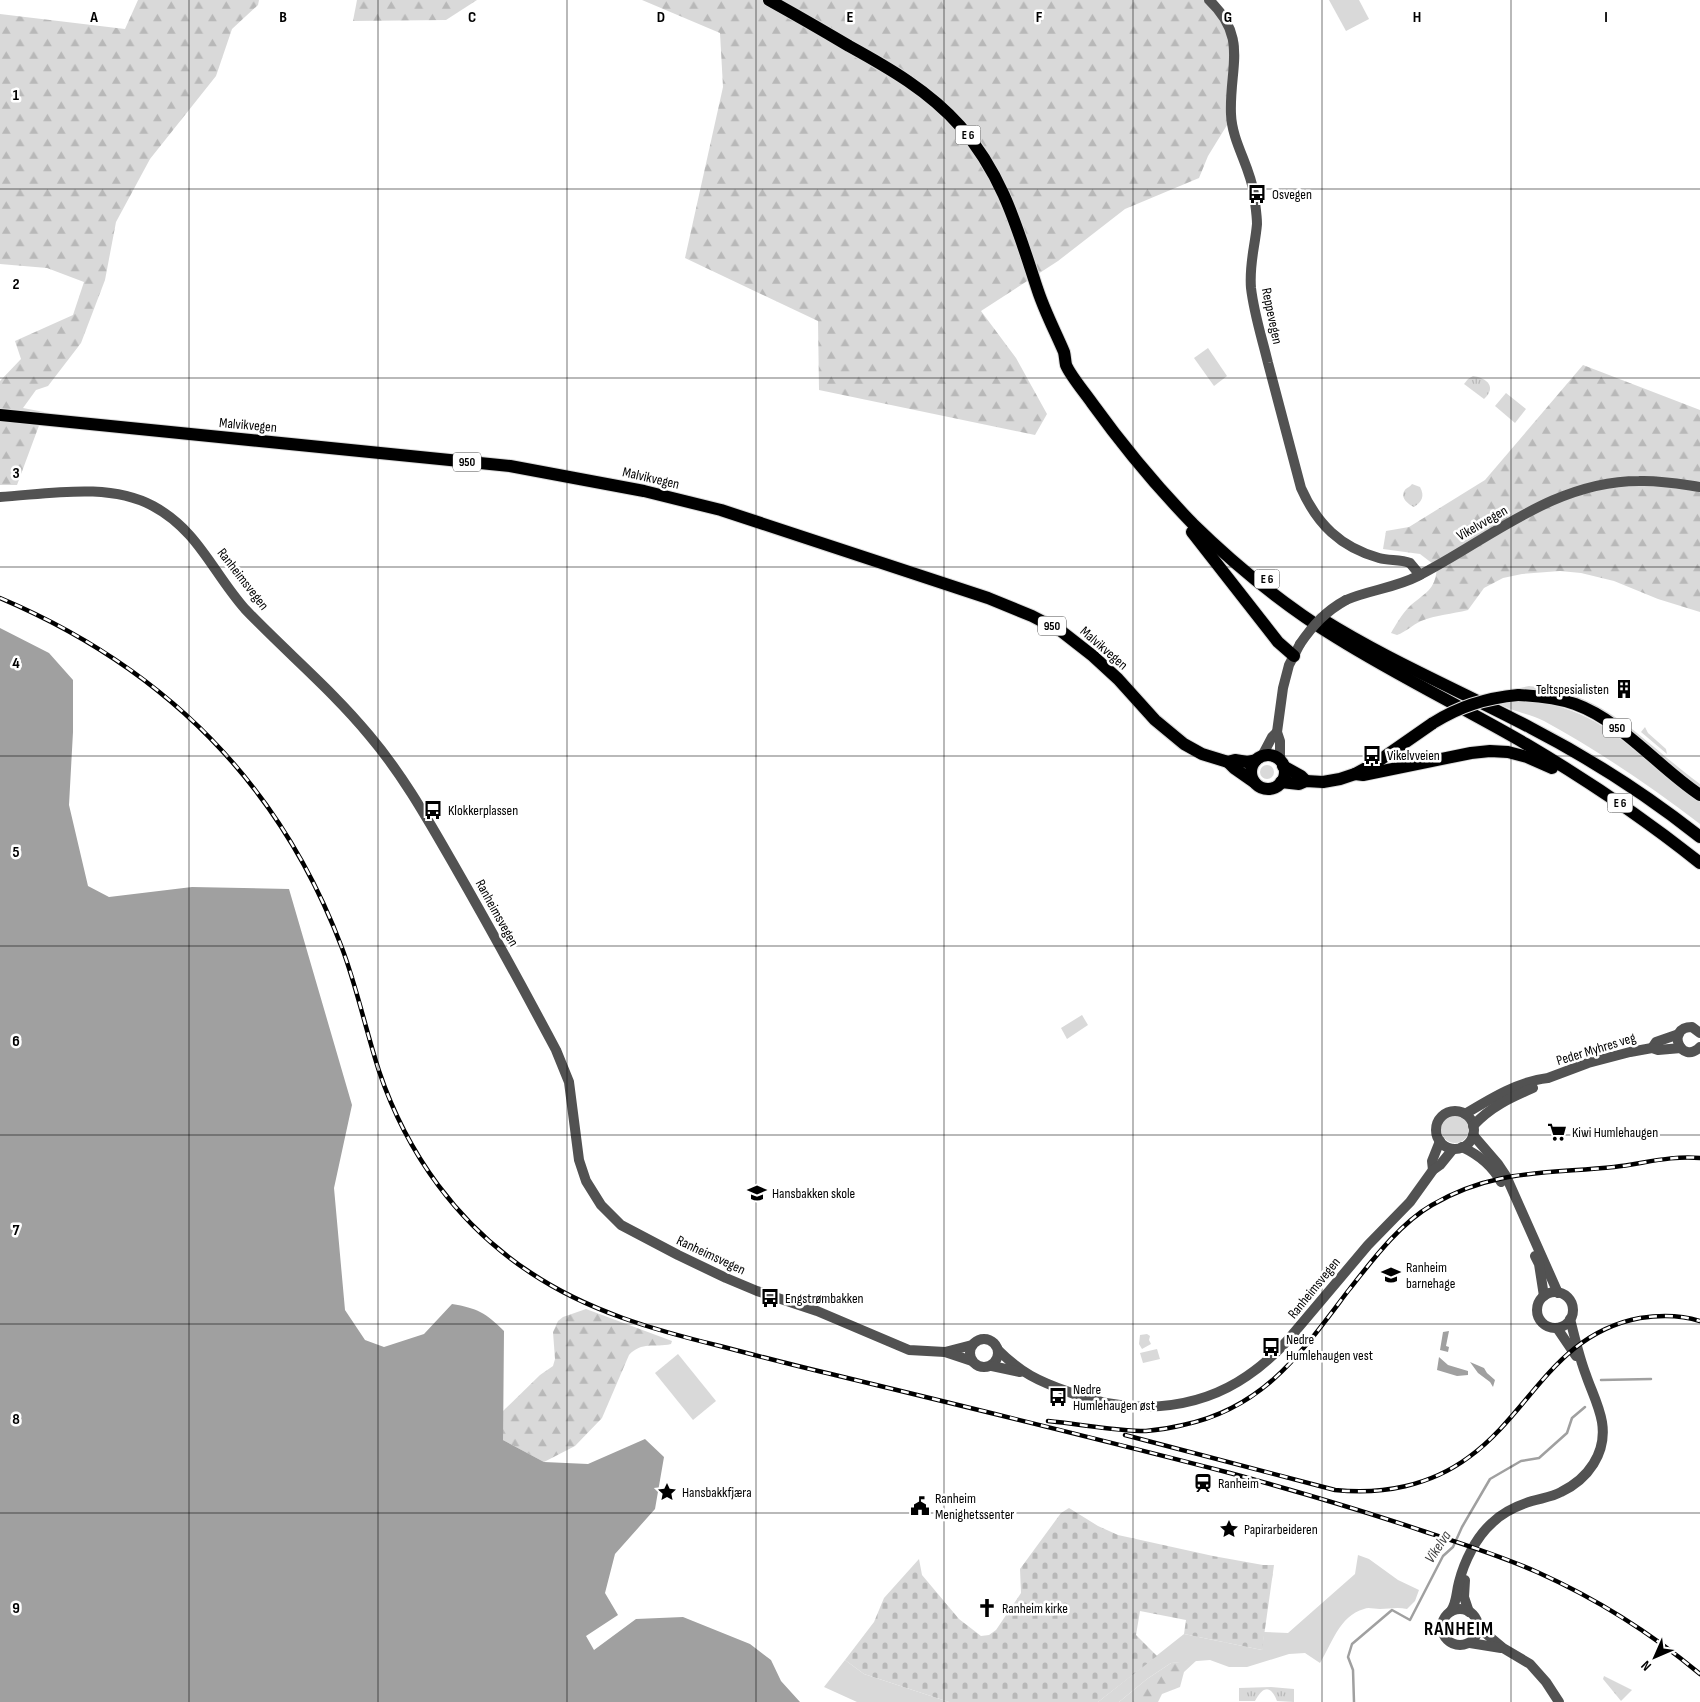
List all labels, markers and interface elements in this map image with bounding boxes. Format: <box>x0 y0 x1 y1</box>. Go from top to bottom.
text: A <box>89 8 98 27</box>
text: B <box>279 8 287 27</box>
text: C <box>468 8 476 27</box>
text: D <box>657 8 665 27</box>
text: E <box>847 8 854 27</box>
text: F <box>1036 8 1043 27</box>
text: G <box>1224 8 1232 27</box>
text: H <box>1413 8 1421 27</box>
text: I <box>1604 8 1608 27</box>
text: 1 <box>13 86 20 105</box>
road number: E 6 <box>956 126 980 144</box>
bus stop icon: Osvegen <box>1246 183 1268 205</box>
place label: Osvegen <box>1272 186 1312 203</box>
text: 2 <box>12 275 20 294</box>
street label: Reppevegen <box>1258 286 1286 346</box>
street label: Malvikvegen <box>218 414 278 436</box>
road number: 950 <box>453 452 481 472</box>
street label: Malvikvegen <box>621 463 681 493</box>
text: 3 <box>12 464 20 483</box>
street label: Vikelvvegen <box>1454 502 1510 544</box>
street label: Ranheimsvegen <box>214 545 272 613</box>
road number: E 6 <box>1254 570 1280 588</box>
road number: 950 <box>1038 616 1066 636</box>
street label: Malvikvegen <box>1077 623 1131 673</box>
text: 4 <box>12 654 20 673</box>
building icon: Teltspesialisten <box>1613 678 1635 700</box>
place label: Teltspesialisten <box>1536 681 1609 698</box>
road number: 950 <box>1603 718 1631 738</box>
bus stop icon: Vikelvveien <box>1361 744 1383 766</box>
place label: Vikelvveien <box>1387 747 1440 764</box>
road number: E 6 <box>1608 794 1632 812</box>
bus stop icon: Klokkerplassen <box>422 799 444 821</box>
place label: Klokkerplassen <box>448 802 518 819</box>
text: 5 <box>12 843 20 862</box>
street label: Ranheimsvegen <box>472 877 522 949</box>
street label: Peder Myhres veg <box>1554 1029 1638 1069</box>
text: 6 <box>12 1032 20 1051</box>
supermarket icon: Kiwi Humlehaugen <box>1546 1121 1568 1143</box>
place label: Kiwi Humlehaugen <box>1572 1124 1658 1141</box>
school or university icon: Hansbakken skole <box>746 1182 768 1204</box>
place label: Hansbakken skole <box>772 1185 855 1202</box>
text: 7 <box>13 1221 20 1240</box>
street label: Ranheimsvegen <box>674 1232 748 1278</box>
street label: Ranheimsvegen <box>1284 1254 1344 1322</box>
place label: Ranheim barnehage <box>1406 1259 1455 1292</box>
school or university icon: Ranheim barnehage <box>1380 1264 1402 1286</box>
bus stop icon: Engstrømbakken <box>759 1287 781 1309</box>
place label: Engstrømbakken <box>785 1290 864 1307</box>
place label: Nedre Humlehaugen vest <box>1286 1331 1373 1364</box>
bus stop icon: Nedre Humlehaugen vest <box>1260 1336 1282 1358</box>
place label: Nedre Humlehaugen øst <box>1073 1381 1155 1414</box>
bus stop icon: Nedre Humlehaugen øst <box>1047 1386 1069 1408</box>
text: 8 <box>12 1410 20 1429</box>
station icon: Ranheim <box>1192 1472 1214 1494</box>
place label: Ranheim <box>1218 1475 1259 1492</box>
place icon: Hansbakkfjæra <box>656 1481 678 1503</box>
place label: Hansbakkfjæra <box>682 1484 752 1501</box>
place label: Ranheim Menighetssenter <box>935 1490 1014 1523</box>
public building icon: Ranheim Menighetssenter <box>909 1495 931 1517</box>
place icon: Papirarbeideren <box>1218 1518 1240 1540</box>
place label: Papirarbeideren <box>1244 1521 1318 1538</box>
water label: Vikelva <box>1421 1527 1455 1567</box>
church icon: Ranheim kirke <box>976 1597 998 1619</box>
text: 9 <box>12 1599 20 1618</box>
place label: Ranheim kirke <box>1002 1600 1068 1617</box>
district label: RANHEIM <box>1424 1618 1494 1641</box>
north arrow <box>1630 1632 1680 1682</box>
text: N <box>1638 1657 1655 1674</box>

